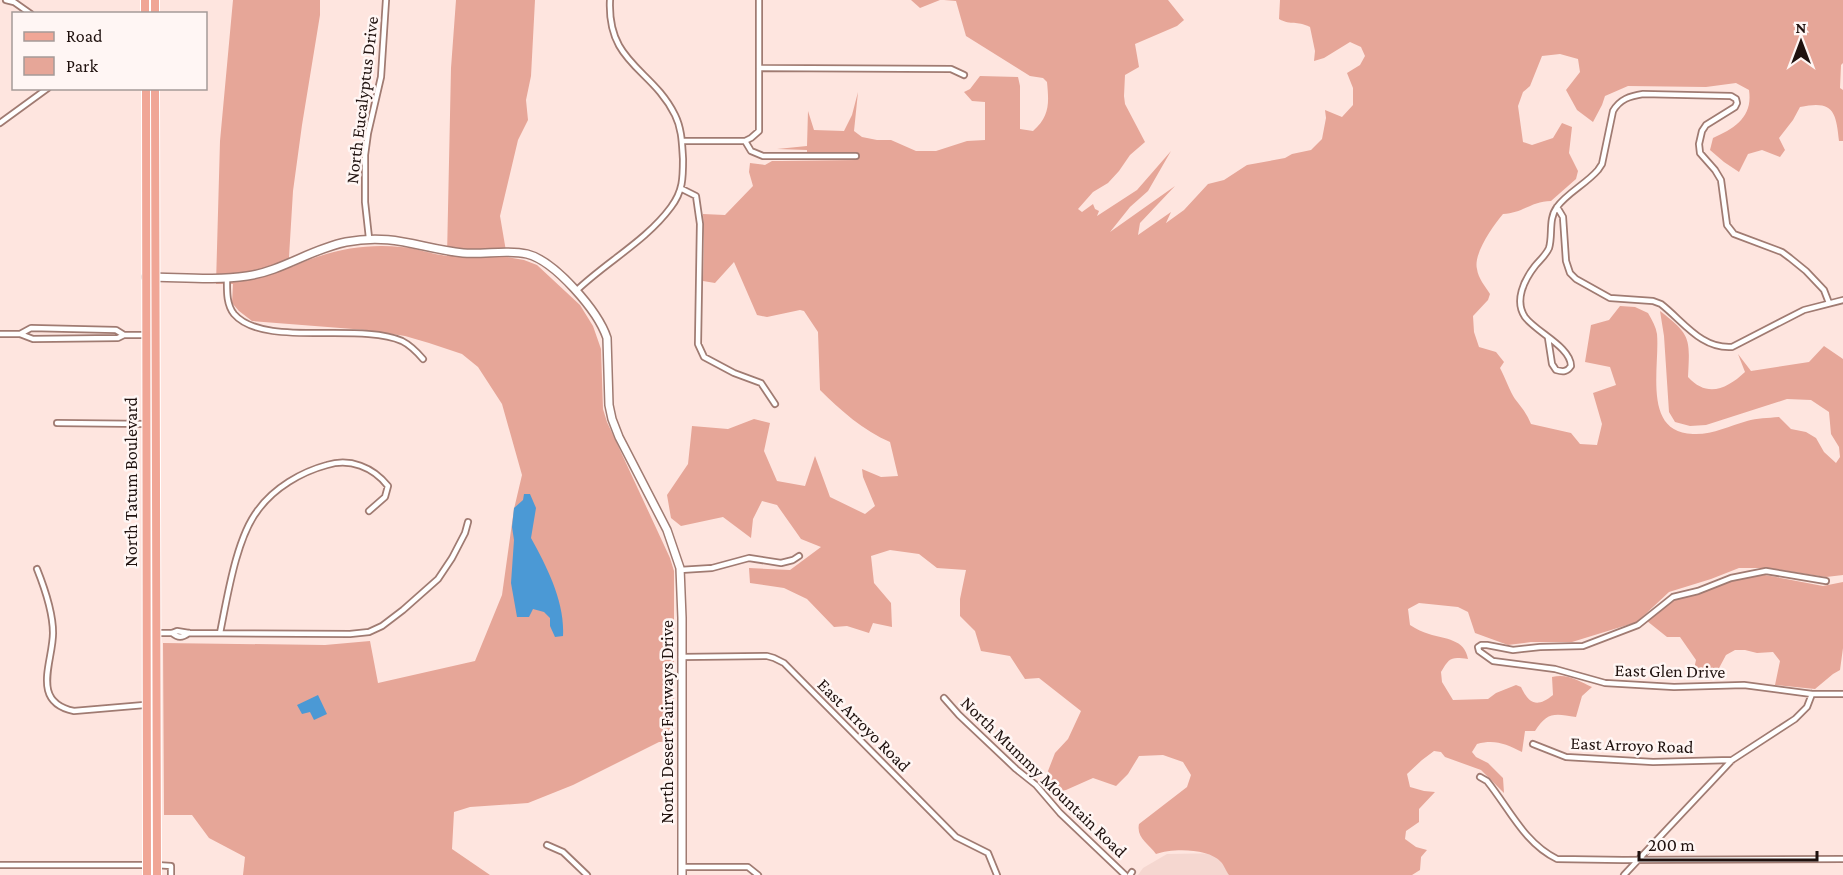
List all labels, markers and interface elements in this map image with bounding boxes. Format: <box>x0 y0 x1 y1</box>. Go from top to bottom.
legend <box>12 12 207 90</box>
north arrow <box>1771 12 1831 72</box>
street label: North Eucalyptus Drive <box>342 15 382 185</box>
text: N <box>1796 19 1807 36</box>
text: Road <box>66 26 103 46</box>
text: Park <box>66 56 98 76</box>
street label: North Tatum Boulevard <box>121 397 141 567</box>
street label: North Desert Fairways Drive <box>657 620 677 824</box>
street label: East Glen Drive <box>1614 660 1726 682</box>
street label: East Arroyo Road <box>813 674 915 776</box>
street label: North Mummy Mountain Road <box>957 692 1131 862</box>
street label: East Arroyo Road <box>1570 733 1694 757</box>
scale bar <box>1639 824 1818 862</box>
text: 200 m <box>1648 835 1695 855</box>

